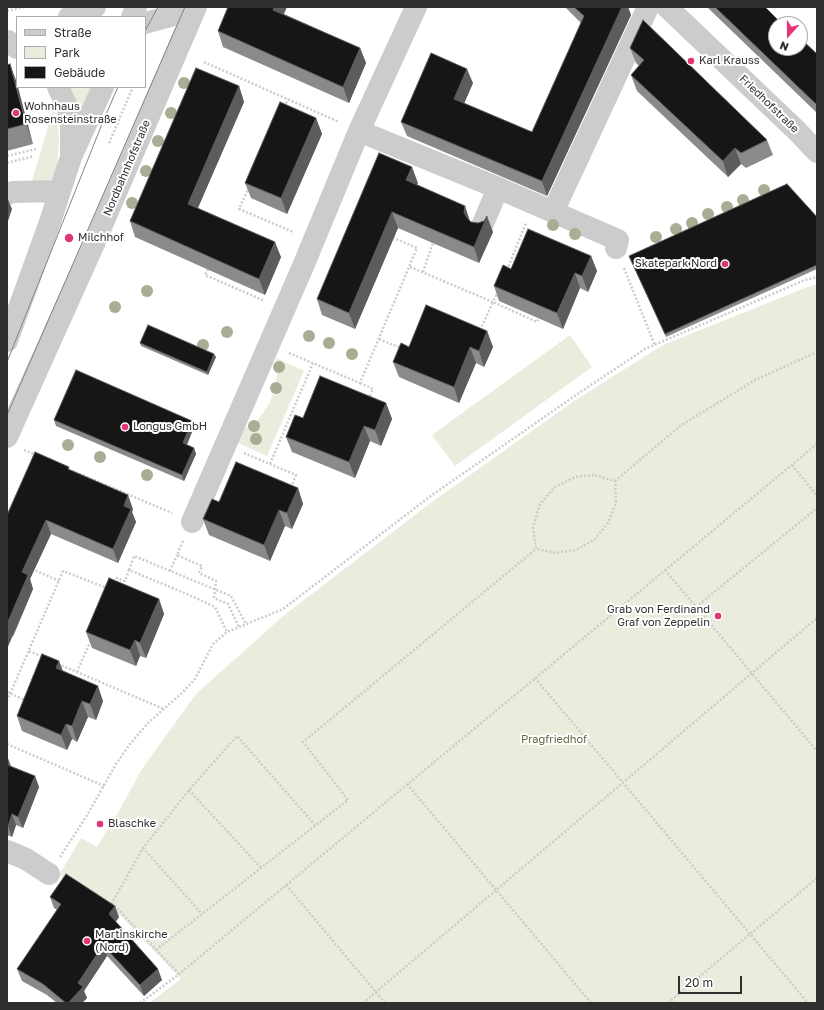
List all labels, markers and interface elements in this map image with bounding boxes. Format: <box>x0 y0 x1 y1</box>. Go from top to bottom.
legend <box>16 16 146 88</box>
north arrow <box>768 16 808 56</box>
text: Straße <box>54 25 92 40</box>
text: N <box>778 39 790 54</box>
text: Park <box>54 45 80 60</box>
place label: Karl Krauss <box>699 54 760 68</box>
marker: Karl Krauss <box>686 56 696 66</box>
text: Gebäude <box>54 65 105 80</box>
street label: Friedhofstraße <box>737 72 801 136</box>
place label: Wohnhaus Rosensteinstraße <box>24 100 117 126</box>
marker: Wohnhaus Rosensteinstraße <box>11 108 21 118</box>
street label: Nordbahnhofstraße <box>101 118 153 218</box>
place label: Milchhof <box>78 231 124 245</box>
marker: Milchhof <box>63 232 75 244</box>
place label: Skatepark Nord <box>635 257 717 271</box>
marker: Skatepark Nord <box>720 259 730 269</box>
place label: Longus GmbH <box>133 420 207 434</box>
marker: Longus GmbH <box>120 422 130 432</box>
place label: Grab von Ferdinand Graf von Zeppelin <box>607 603 710 629</box>
marker: Grab von Ferdinand Graf von Zeppelin <box>713 611 723 621</box>
park label: Pragfriedhof <box>521 733 587 747</box>
place label: Blaschke <box>108 817 156 831</box>
marker: Blaschke <box>95 819 105 829</box>
place label: Martinskirche (Nord) <box>95 928 168 954</box>
marker: Martinskirche (Nord) <box>82 936 92 946</box>
scale bar <box>680 968 744 994</box>
text: 20 m <box>685 975 713 990</box>

